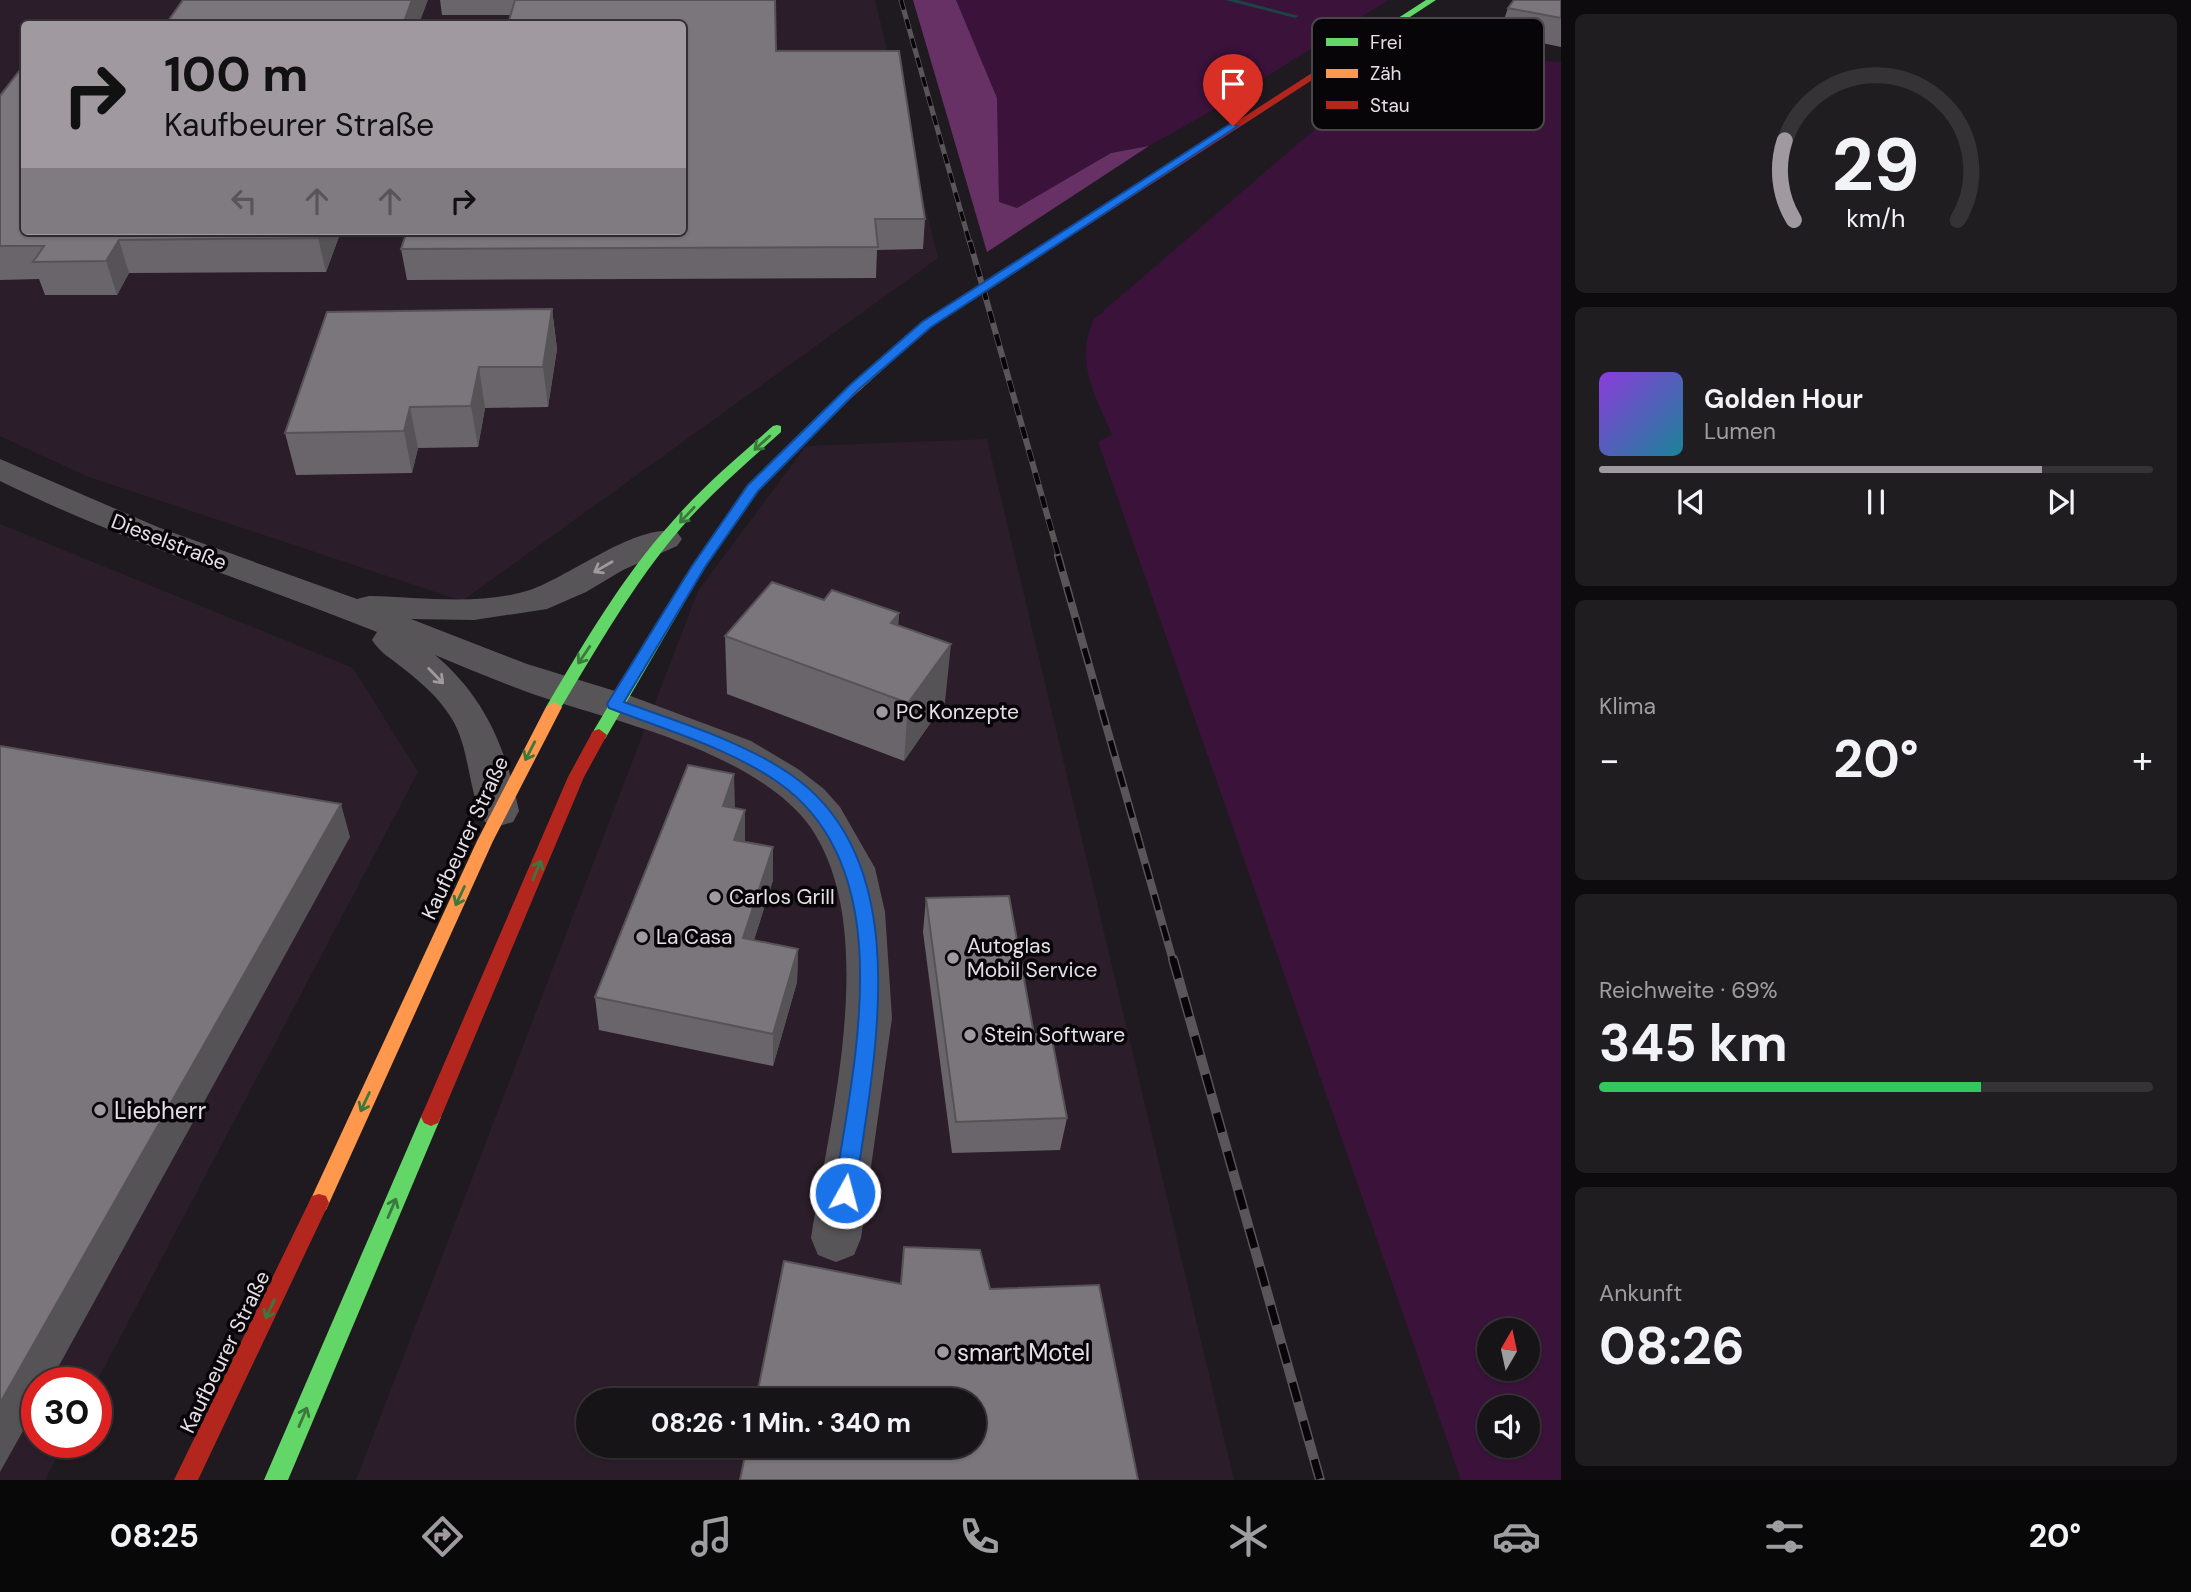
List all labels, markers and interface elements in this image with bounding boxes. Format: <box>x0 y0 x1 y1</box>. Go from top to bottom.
legend <box>1312 18 1544 130</box>
text: Frei <box>1370 30 1402 55</box>
text: 100 m <box>164 42 308 106</box>
icon: right <box>49 49 140 140</box>
pin <box>1203 54 1263 126</box>
text: Zäh <box>1370 61 1402 86</box>
icon: arrive <box>1214 65 1252 103</box>
text: Stau <box>1370 93 1410 118</box>
text: Kaufbeurer Straße <box>164 104 434 146</box>
text: 29 <box>1832 118 1920 213</box>
icon: left <box>225 182 263 220</box>
icon: ahead <box>298 182 336 220</box>
icon: ahead <box>371 182 409 220</box>
icon: right <box>444 182 482 220</box>
text: km/h <box>1846 201 1906 234</box>
text: Golden Hour <box>1704 382 1863 416</box>
text: Lumen <box>1704 416 1776 446</box>
one-way arrow <box>753 435 771 451</box>
icon: previous <box>1672 483 1710 521</box>
icon: pause <box>1857 483 1895 521</box>
icon: next <box>2042 483 2080 521</box>
one-way arrow <box>679 506 695 524</box>
street label: Dieselstraße <box>107 507 231 577</box>
one-way arrow <box>593 561 614 574</box>
one-way arrow <box>577 645 591 665</box>
one-way arrow <box>428 667 445 684</box>
text: Klima <box>1599 691 1656 721</box>
place label: PC Konzepte <box>896 698 1019 726</box>
marker: PC Konzepte <box>874 704 890 720</box>
text: 20° <box>1833 725 1919 793</box>
text: − <box>1599 735 1620 785</box>
text: + <box>2132 735 2153 785</box>
one-way arrow <box>522 740 536 761</box>
street label: Kaufbeurer Straße <box>415 752 515 924</box>
one-way arrow <box>531 860 544 881</box>
place label: Carlos Grill <box>729 883 835 911</box>
one-way arrow <box>453 884 466 906</box>
marker: Carlos Grill <box>707 889 723 905</box>
place label: La Casa <box>656 923 733 951</box>
marker: La Casa <box>634 929 650 945</box>
place label: Autoglas Mobil Service <box>967 932 1098 984</box>
marker: Autoglas Mobil Service <box>945 950 961 966</box>
text: Reichweite · 69% <box>1599 975 1778 1005</box>
text: 345 km <box>1599 1009 1788 1077</box>
place label: Stein Software <box>984 1021 1125 1049</box>
marker: Stein Software <box>962 1027 978 1043</box>
one-way arrow <box>358 1091 372 1112</box>
place label: Liebherr <box>114 1095 206 1126</box>
marker: Liebherr <box>92 1102 108 1118</box>
position arrow <box>808 1156 882 1230</box>
one-way arrow <box>386 1197 399 1219</box>
street label: Kaufbeurer Straße <box>174 1266 276 1438</box>
text: Ankunft <box>1599 1278 1682 1308</box>
one-way arrow <box>262 1298 276 1319</box>
text: 08:26 <box>1599 1312 1745 1380</box>
north arrow <box>1477 1318 1540 1381</box>
map controls <box>1477 1318 1540 1458</box>
place label: smart Motel <box>957 1337 1090 1368</box>
marker: smart Motel <box>935 1344 951 1360</box>
speed limit sign: 30 <box>21 1367 112 1458</box>
button: sound <box>1477 1395 1540 1458</box>
text: 08:26 · 1 Min. · 340 m <box>651 1406 911 1440</box>
one-way arrow <box>297 1407 310 1428</box>
icon: directions <box>418 1512 467 1561</box>
icon: music <box>687 1512 736 1561</box>
icon: phone <box>955 1512 1004 1561</box>
icon: climate <box>1224 1512 1273 1561</box>
icon: car <box>1492 1512 1541 1561</box>
icon: filters <box>1760 1512 1809 1561</box>
text: 08:25 <box>110 1515 199 1557</box>
text: 20° <box>2029 1515 2081 1557</box>

